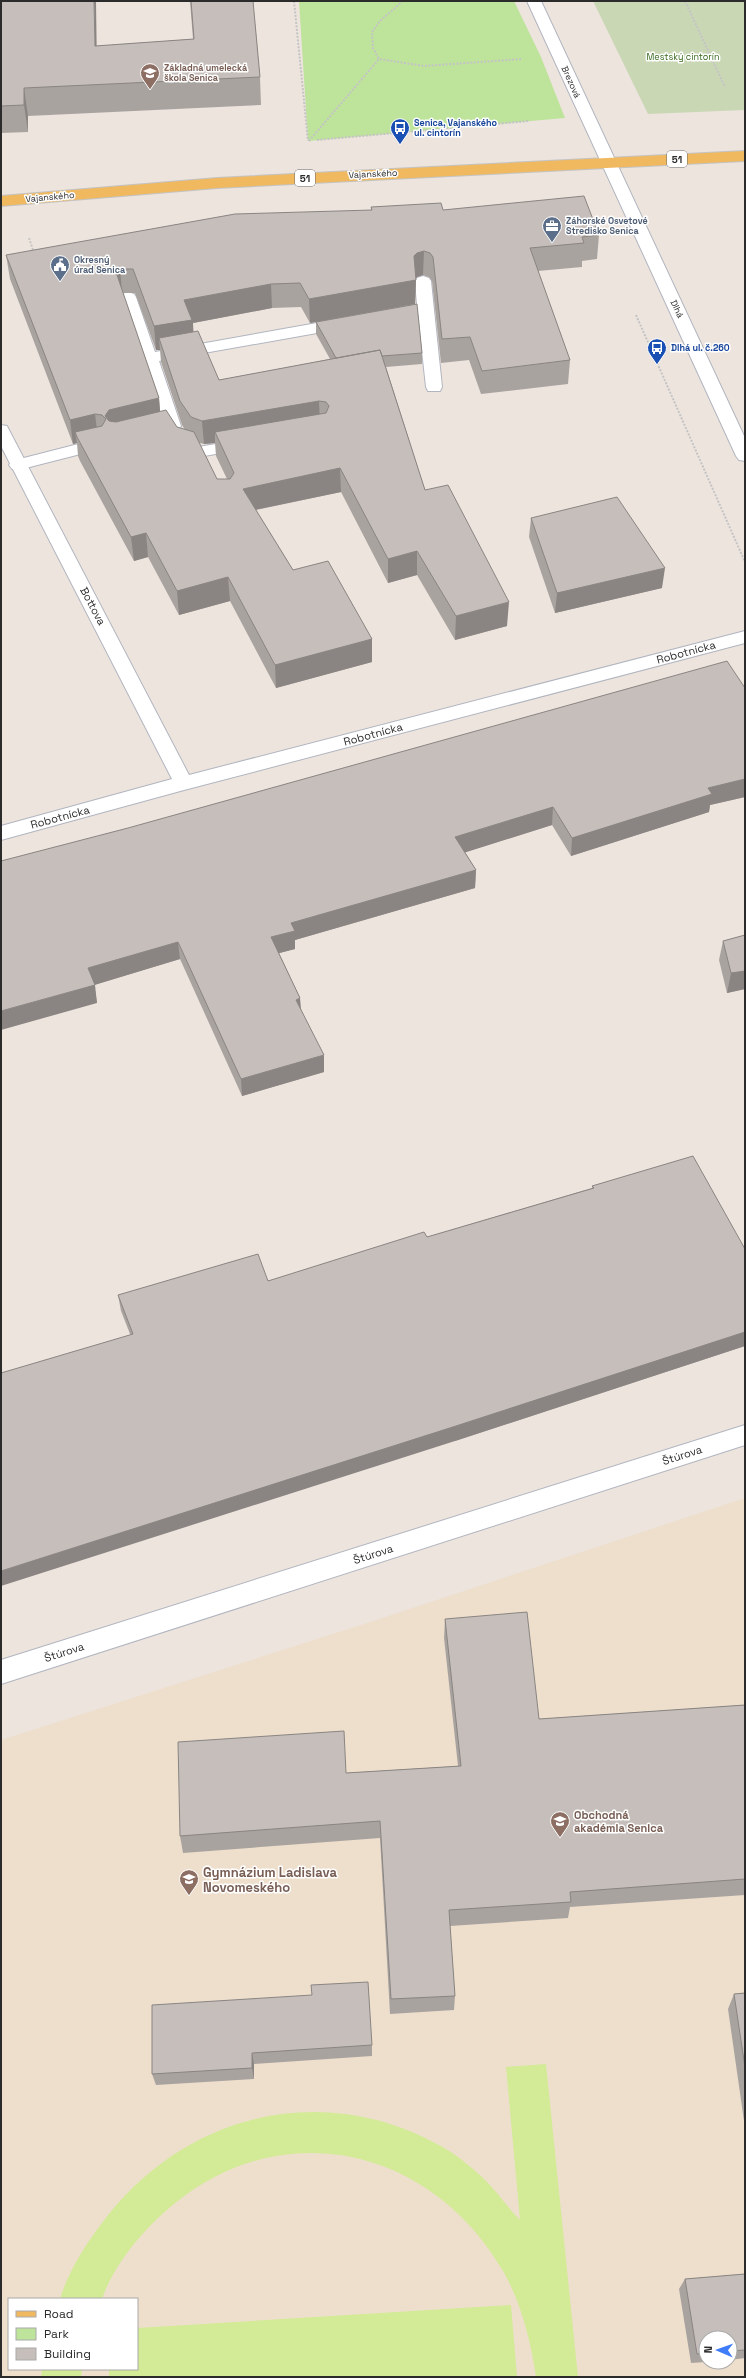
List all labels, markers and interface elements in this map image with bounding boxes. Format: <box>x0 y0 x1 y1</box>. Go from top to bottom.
park label: Mestský cintorín <box>647 51 719 63</box>
school or university icon: Základná umelecká škola Senica <box>139 62 161 90</box>
place label: Základná umelecká škola Senica <box>164 62 247 84</box>
street label: Brezová <box>559 64 583 100</box>
bus stop icon: Senica, Vajanského ul. cintorín <box>389 117 411 145</box>
place label: Senica, Vajanského ul. cintorín <box>414 117 498 139</box>
road number: 51 <box>667 151 687 167</box>
street label: Vajanského <box>348 167 398 181</box>
road number: 51 <box>295 170 315 186</box>
street label: Vajanského <box>25 189 75 205</box>
office icon: Záhorské Osvetové Stredisko Senica <box>541 215 563 243</box>
place label: Záhorské Osvetové Stredisko Senica <box>566 215 648 237</box>
public building icon: Okresný úrad Senica <box>49 254 71 282</box>
place label: Okresný úrad Senica <box>74 254 125 276</box>
street label: Dlhá <box>668 298 686 320</box>
bus stop icon: Dlhá ul. č.260 <box>646 337 668 365</box>
place label: Dlhá ul. č.260 <box>671 342 730 354</box>
street label: Bottova <box>77 584 109 628</box>
street label: Robotnícka <box>655 637 718 667</box>
street label: Robotnícka <box>342 719 405 749</box>
street label: Robotnícka <box>29 802 92 832</box>
street label: Štúrova <box>660 1442 704 1468</box>
street label: Štúrova <box>351 1541 395 1567</box>
street label: Štúrova <box>42 1639 86 1665</box>
place label: Obchodná akadémia Senica <box>574 1808 664 1835</box>
school or university icon: Obchodná akadémia Senica <box>549 1810 571 1838</box>
place label: Gymnázium Ladislava Novomeského <box>203 1864 337 1896</box>
school or university icon: Gymnázium Ladislava Novomeského <box>178 1868 200 1896</box>
legend <box>8 2298 138 2370</box>
text: Road <box>44 2306 73 2322</box>
text: Park <box>44 2326 69 2342</box>
north arrow <box>698 2330 738 2370</box>
text: Building <box>44 2346 91 2362</box>
text: N <box>701 2346 715 2354</box>

